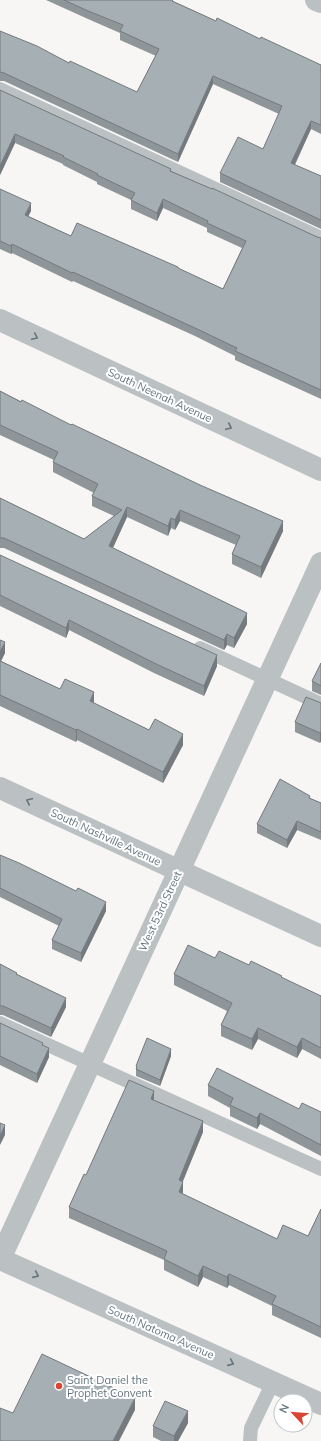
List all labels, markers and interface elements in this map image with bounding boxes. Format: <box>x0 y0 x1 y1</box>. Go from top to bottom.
one-way arrow <box>31 332 39 340</box>
street label: South Neenah Avenue <box>106 365 214 425</box>
one-way arrow <box>225 422 233 430</box>
one-way arrow <box>26 798 33 806</box>
street label: South Nashville Avenue <box>49 805 163 869</box>
street label: West 53rd Street <box>135 869 185 953</box>
one-way arrow <box>31 1270 39 1278</box>
street label: South Natoma Avenue <box>106 1302 216 1362</box>
one-way arrow <box>226 1358 234 1366</box>
place label: Saint Daniel the Prophet Convent <box>67 1373 152 1400</box>
marker: Saint Daniel the Prophet Convent <box>54 1381 64 1391</box>
north arrow <box>273 1393 313 1433</box>
text: N <box>276 1402 292 1415</box>

